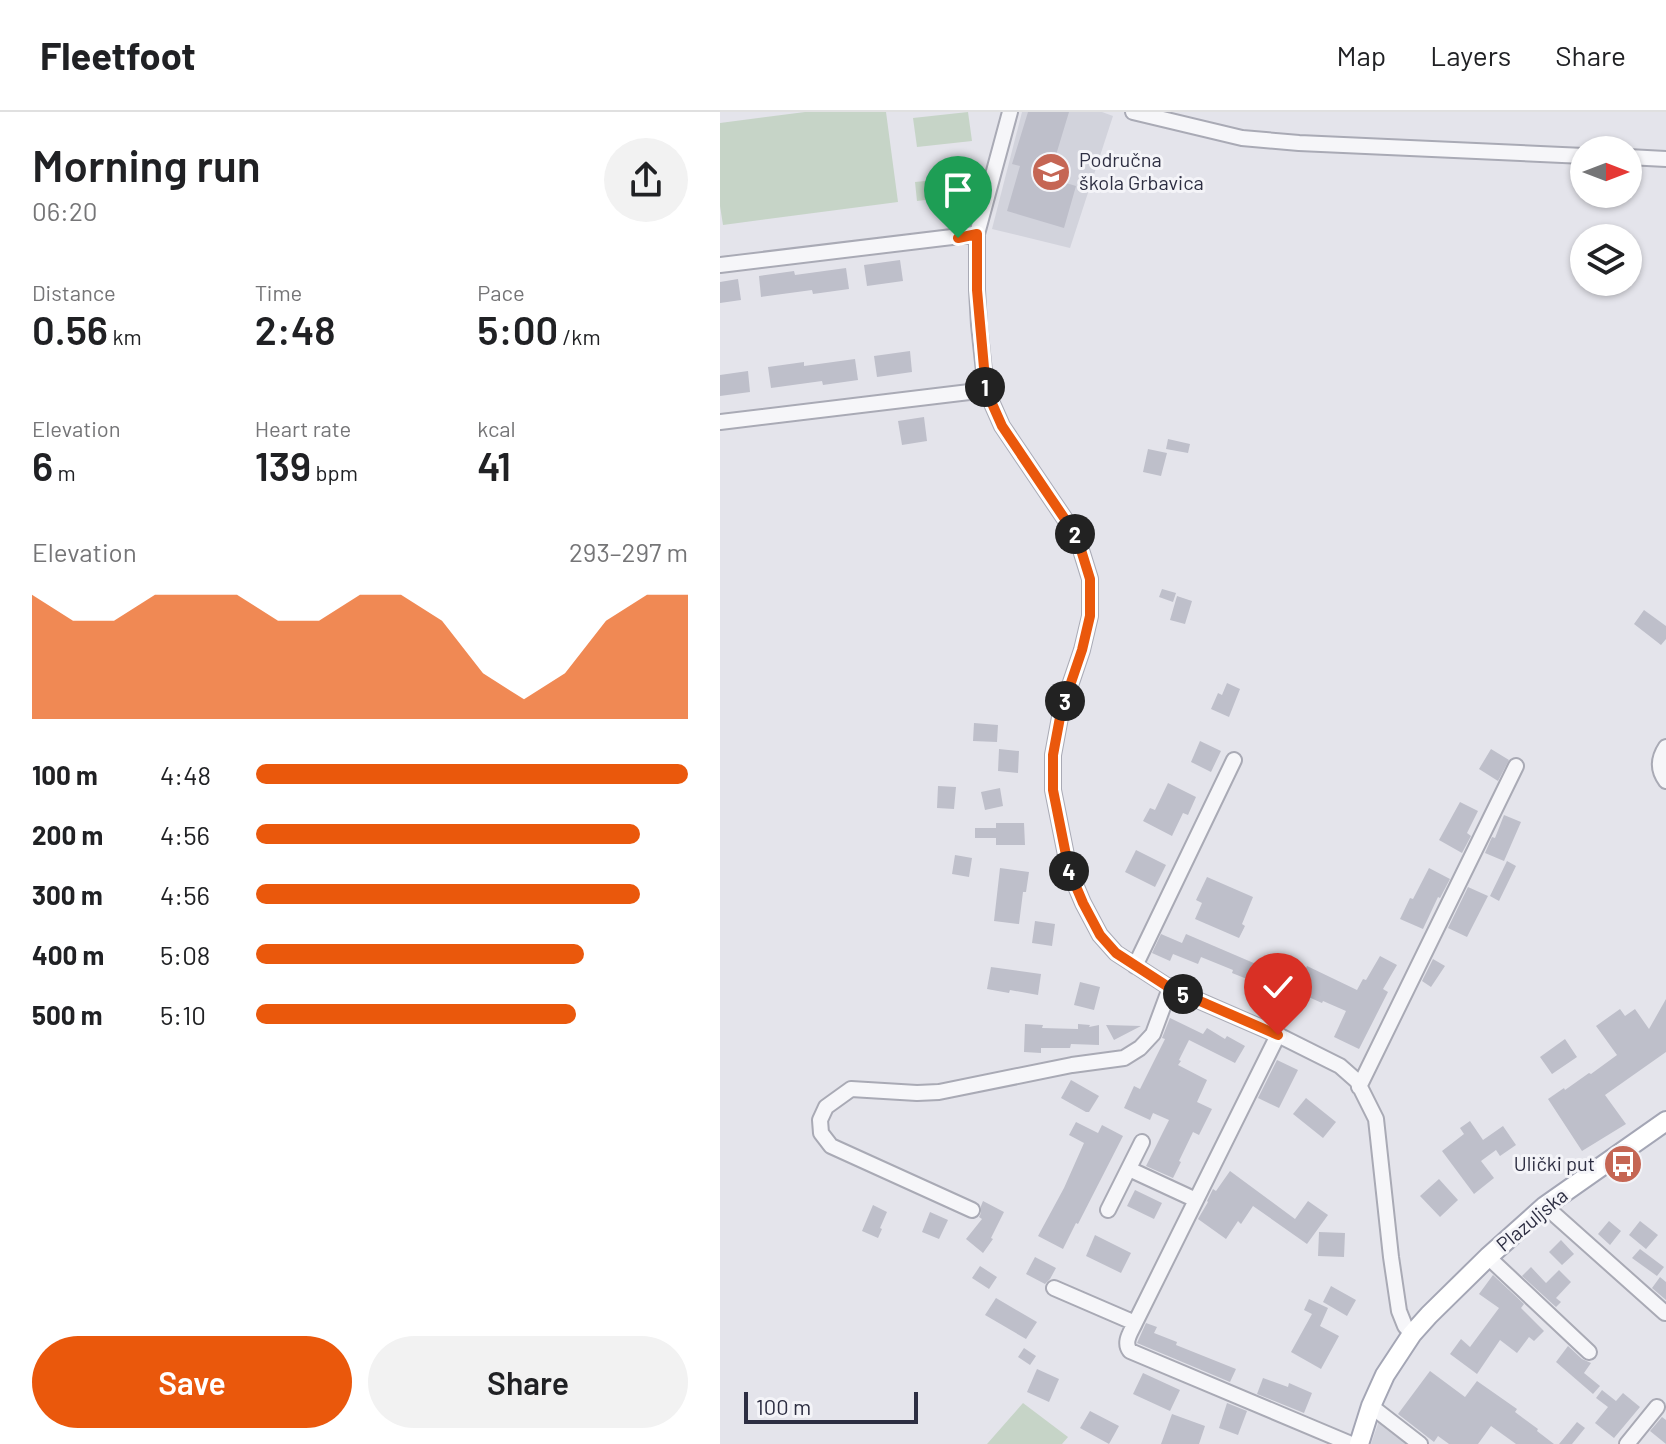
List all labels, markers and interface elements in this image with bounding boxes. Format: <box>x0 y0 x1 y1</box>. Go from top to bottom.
text: Fleetfoot <box>40 32 196 78</box>
text: Map <box>1336 38 1386 72</box>
text: Layers <box>1430 38 1511 72</box>
text: Share <box>1555 38 1626 72</box>
north arrow <box>1570 136 1642 208</box>
map controls <box>1570 136 1642 296</box>
text: Morning run <box>32 138 261 191</box>
button: share <box>604 138 688 222</box>
place label: Područna škola Grbavica <box>1079 147 1204 194</box>
school or university icon: Područna škola Grbavica <box>1030 151 1072 193</box>
pin <box>924 156 992 238</box>
icon: arrive <box>936 168 980 212</box>
text: 06:20 <box>32 195 98 226</box>
button: layers <box>1570 224 1642 296</box>
text: Distance <box>32 279 116 305</box>
text: Time <box>255 279 302 305</box>
text: Pace <box>477 279 525 305</box>
text: 0.56 <box>32 305 108 353</box>
text: 2:48 <box>255 305 336 353</box>
text: 5:00 <box>477 305 558 353</box>
text: km <box>108 323 142 349</box>
text: /km <box>558 323 601 349</box>
pin: 1 <box>965 367 1005 407</box>
text: 1 <box>981 374 989 400</box>
text: Elevation <box>32 415 121 441</box>
text: Heart rate <box>255 415 351 441</box>
text: kcal <box>477 415 516 441</box>
text: 6 <box>32 441 53 489</box>
text: 139 <box>255 441 311 489</box>
text: 41 <box>477 441 511 489</box>
text: m <box>53 459 76 485</box>
text: bpm <box>311 459 358 485</box>
pin: 2 <box>1055 514 1095 554</box>
text: 2 <box>1069 521 1081 547</box>
text: Elevation <box>32 536 137 567</box>
text: 293–297 m <box>569 536 688 567</box>
pin: 3 <box>1045 681 1085 721</box>
text: 3 <box>1059 688 1071 714</box>
text: 100 m <box>32 759 98 790</box>
text: 4:48 <box>160 759 211 790</box>
text: 200 m <box>32 819 103 850</box>
text: 4:56 <box>160 819 210 850</box>
pin: 4 <box>1049 851 1089 891</box>
text: 4 <box>1062 858 1076 884</box>
text: 300 m <box>32 879 103 910</box>
text: 4:56 <box>160 879 210 910</box>
text: 400 m <box>32 939 104 970</box>
text: 5:08 <box>160 939 210 970</box>
pin <box>1244 953 1312 1035</box>
icon: check <box>1256 965 1300 1009</box>
pin: 5 <box>1163 974 1203 1014</box>
text: 5 <box>1177 981 1189 1007</box>
text: 500 m <box>32 999 103 1030</box>
text: 5:10 <box>160 999 206 1030</box>
bus stop icon: Ulički put <box>1602 1143 1644 1185</box>
place label: Ulički put <box>1514 1151 1595 1175</box>
street label: Plazuljska <box>1491 1183 1572 1256</box>
button: Save <box>32 1336 352 1428</box>
button: Share <box>368 1336 688 1428</box>
scale bar <box>744 1388 918 1424</box>
text: 100 m <box>756 1393 811 1419</box>

